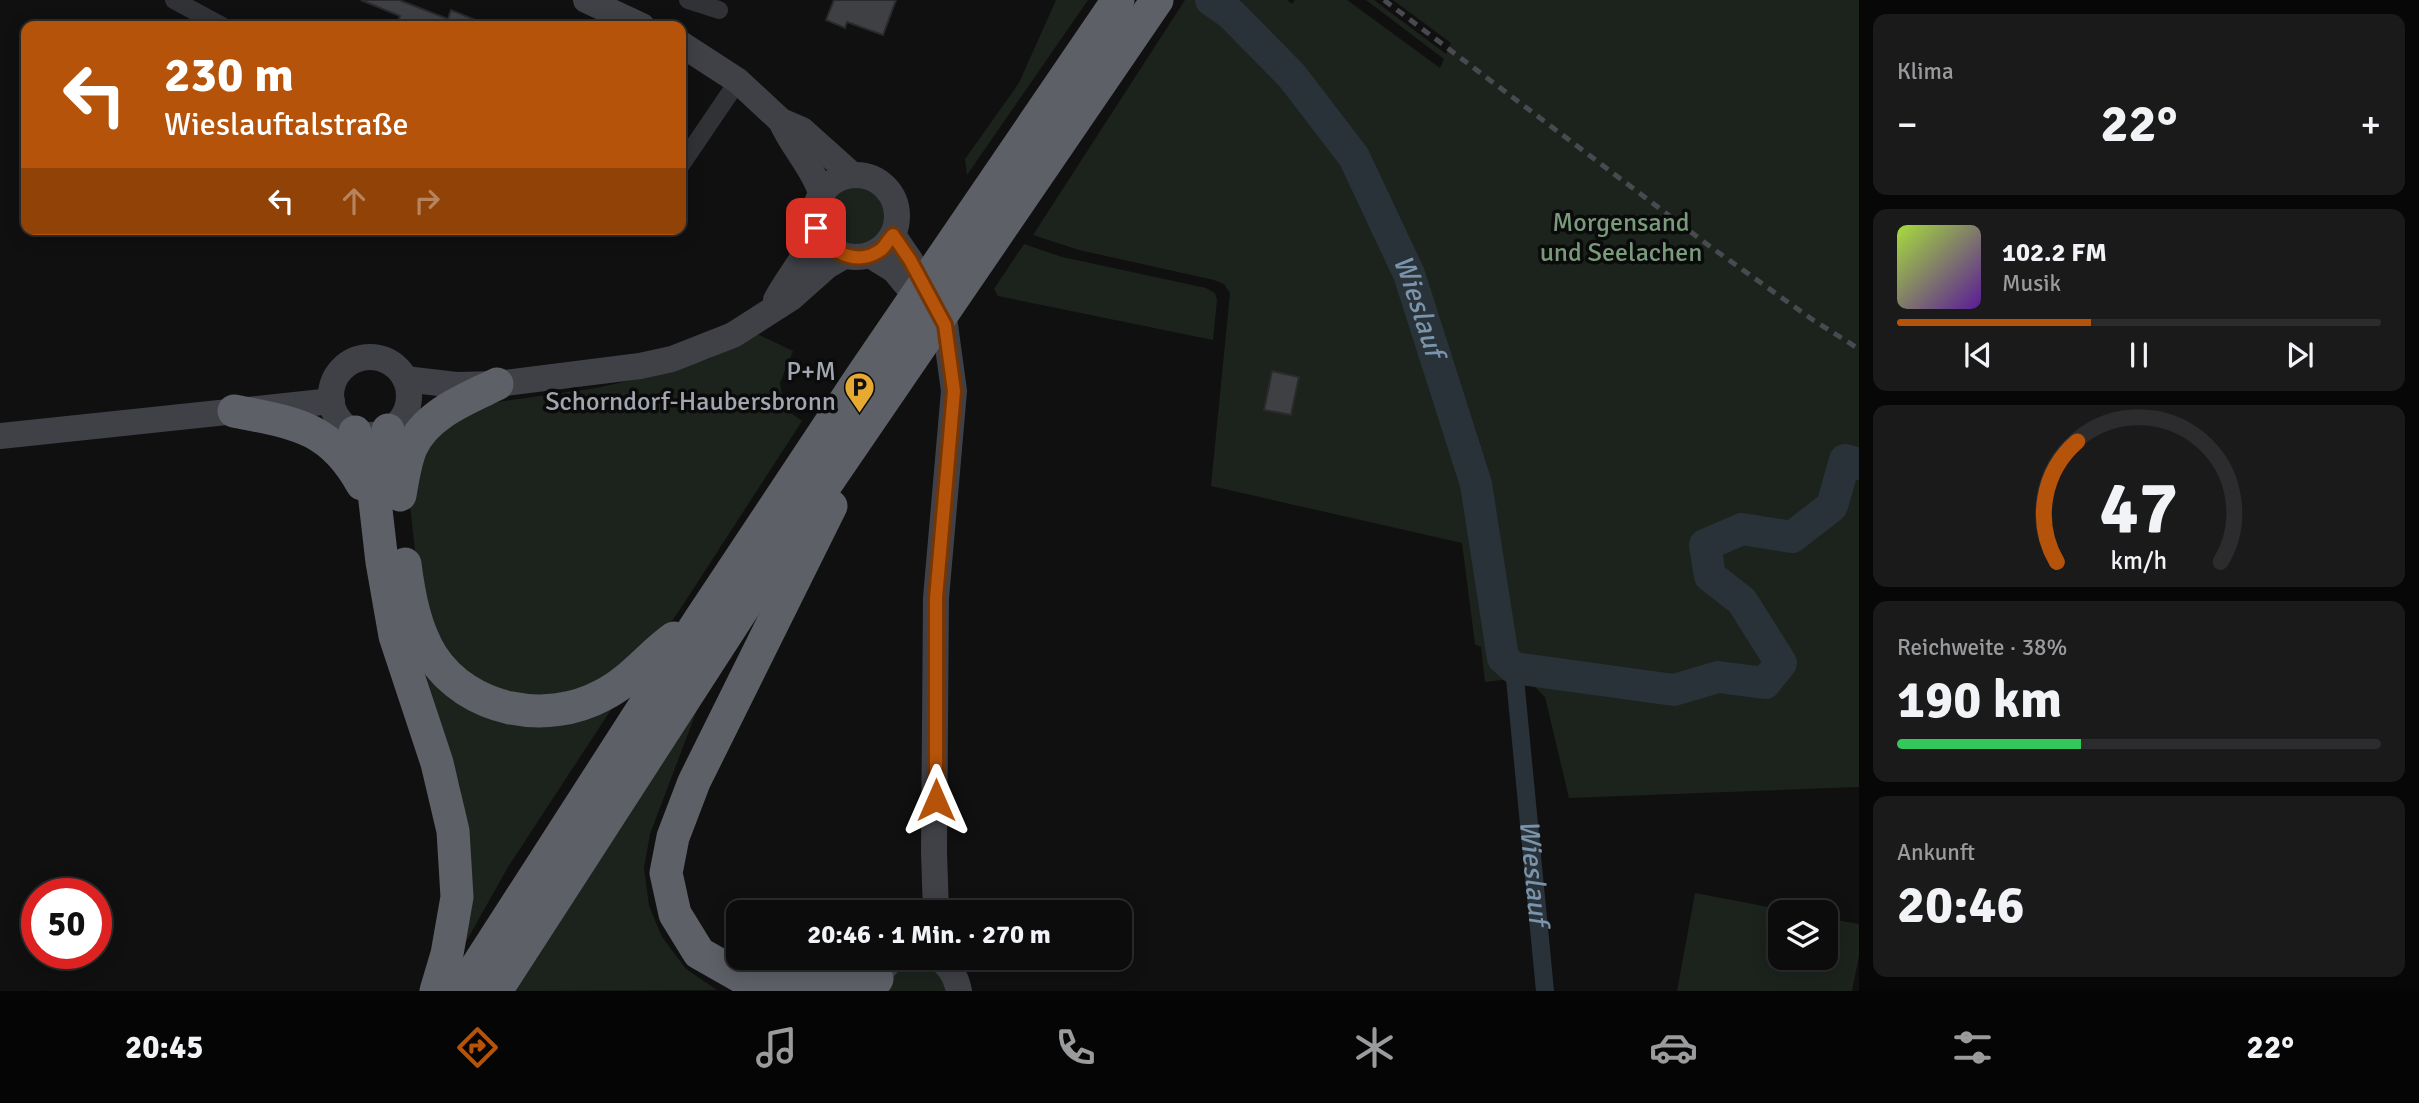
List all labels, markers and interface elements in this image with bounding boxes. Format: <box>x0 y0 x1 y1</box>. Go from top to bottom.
text: 230 m <box>164 45 294 105</box>
icon: left <box>49 49 140 140</box>
text: Klima <box>1897 57 1954 86</box>
text: 22° <box>2101 92 2177 156</box>
text: − <box>1897 101 1918 148</box>
text: + <box>2360 101 2381 148</box>
text: Wieslauftalstraße <box>164 105 409 144</box>
icon: left <box>262 182 300 220</box>
icon: ahead <box>335 182 373 220</box>
icon: right <box>408 182 446 220</box>
pin <box>786 198 846 258</box>
park label: Morgensand und Seelachen <box>1540 207 1702 269</box>
icon: arrive <box>797 209 835 247</box>
text: 102.2 FM <box>2002 237 2107 269</box>
water label: Wieslauf <box>1385 249 1453 367</box>
text: Musik <box>2002 269 2061 298</box>
icon: previous <box>1959 336 1997 374</box>
icon: pause <box>2120 336 2158 374</box>
icon: next <box>2281 336 2319 374</box>
place label: P+M Schorndorf-Haubersbronn <box>545 356 836 418</box>
parking icon: P+M Schorndorf-Haubersbronn <box>842 370 876 414</box>
text: 47 <box>2100 464 2178 553</box>
text: km/h <box>2111 544 2167 575</box>
text: Reichweite · 38% <box>1897 633 2067 662</box>
text: 190 km <box>1897 668 2062 732</box>
position arrow <box>899 763 973 837</box>
water label: Wieslauf <box>1512 818 1556 932</box>
text: Ankunft <box>1897 838 1975 867</box>
text: 20:46 <box>1897 873 2025 937</box>
speed limit sign: 50 <box>21 878 112 969</box>
map controls <box>1768 900 1838 970</box>
button: layers <box>1768 900 1838 970</box>
text: 20:46 · 1 Min. · 270 m <box>807 919 1051 951</box>
icon: directions <box>453 1023 502 1072</box>
icon: music <box>752 1023 801 1072</box>
icon: phone <box>1051 1023 1100 1072</box>
icon: climate <box>1350 1023 1399 1072</box>
icon: car <box>1649 1023 1698 1072</box>
icon: filters <box>1948 1023 1997 1072</box>
text: 20:45 <box>125 1028 203 1067</box>
text: 22° <box>2247 1028 2294 1067</box>

